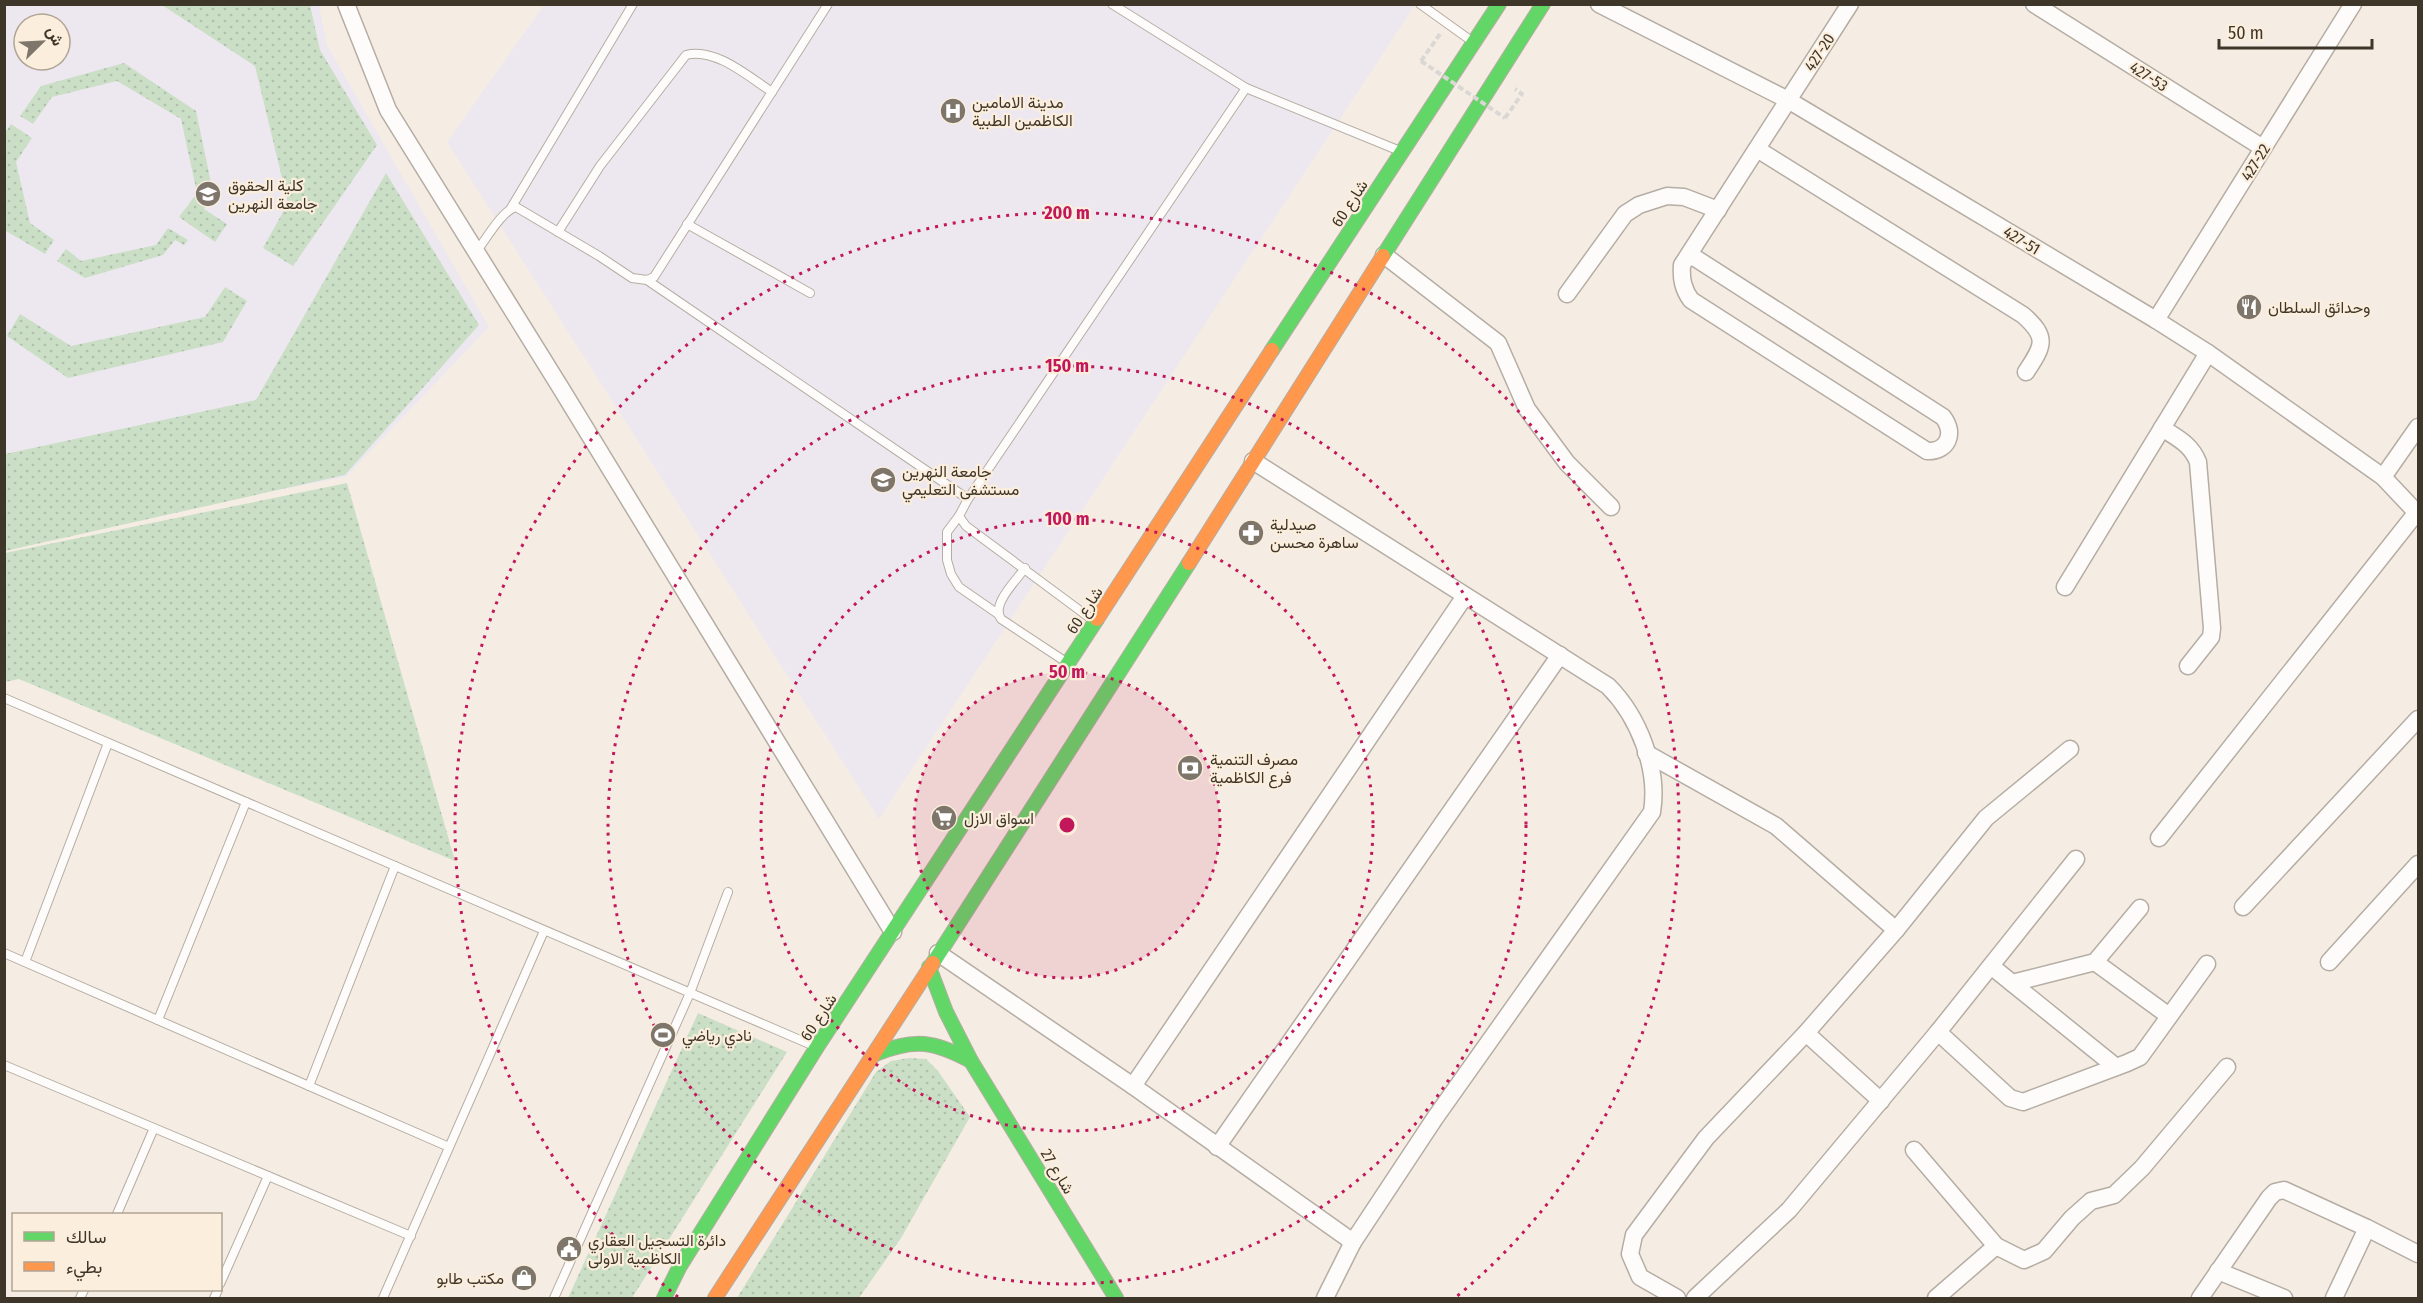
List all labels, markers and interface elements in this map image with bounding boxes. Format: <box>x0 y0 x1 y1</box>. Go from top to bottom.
north arrow <box>12 12 72 72</box>
scale bar <box>2219 12 2372 50</box>
text: 50 m <box>2228 22 2264 44</box>
text: ش <box>43 23 68 49</box>
street label: 427-20 <box>1800 30 1839 75</box>
street label: 427-53 <box>2126 57 2171 95</box>
place label: مدينة الامامين الكاظمين الطبية <box>972 93 1073 131</box>
hospital icon: مدينة الامامين الكاظمين الطبية <box>938 96 968 126</box>
street label: 427-22 <box>2237 140 2274 184</box>
place label: كلية الحقوق جامعة النهرين <box>228 176 318 214</box>
street label: شارع 60 <box>1327 176 1373 231</box>
school or university icon: كلية الحقوق جامعة النهرين <box>193 179 223 209</box>
text: 200 m <box>1043 202 1090 224</box>
street label: 427-51 <box>2000 222 2044 259</box>
restaurant icon: وحدائق السلطان <box>2234 292 2264 322</box>
place label: وحدائق السلطان <box>2268 298 2370 318</box>
text: 150 m <box>1045 355 1089 377</box>
place label: جامعة النهرين مستشفى التعليمي <box>902 462 1019 503</box>
school or university icon: جامعة النهرين مستشفى التعليمي <box>868 465 898 495</box>
text: 100 m <box>1045 508 1089 530</box>
place label: صيدلية ساهرة محسن <box>1270 515 1359 553</box>
pharmacy icon: صيدلية ساهرة محسن <box>1236 518 1266 548</box>
street label: شارع 60 <box>1062 583 1108 638</box>
text: 50 m <box>1049 661 1085 683</box>
place label: مصرف التنمية فرع الكاظمية <box>1210 750 1298 789</box>
bank icon: مصرف التنمية فرع الكاظمية <box>1175 753 1205 783</box>
supermarket icon: اسواق الازل <box>929 803 959 833</box>
place label: اسواق الازل <box>964 809 1034 829</box>
centre of rings <box>1057 815 1077 835</box>
street label: شارع 60 <box>796 990 842 1045</box>
sports icon: نادي رياضي <box>648 1020 678 1050</box>
place label: نادي رياضي <box>682 1026 752 1049</box>
street label: شارع 27 <box>1035 1145 1078 1198</box>
legend <box>12 1213 222 1291</box>
text: سالك <box>66 1226 106 1248</box>
place label: دائرة التسجيل العقاري الكاظمية الاولى <box>588 1231 726 1269</box>
public building icon: دائرة التسجيل العقاري الكاظمية الاولى <box>554 1234 584 1264</box>
text: بطيء <box>66 1256 102 1282</box>
shop icon: مكتب طابو <box>509 1263 539 1293</box>
place label: مكتب طابو <box>436 1269 504 1289</box>

